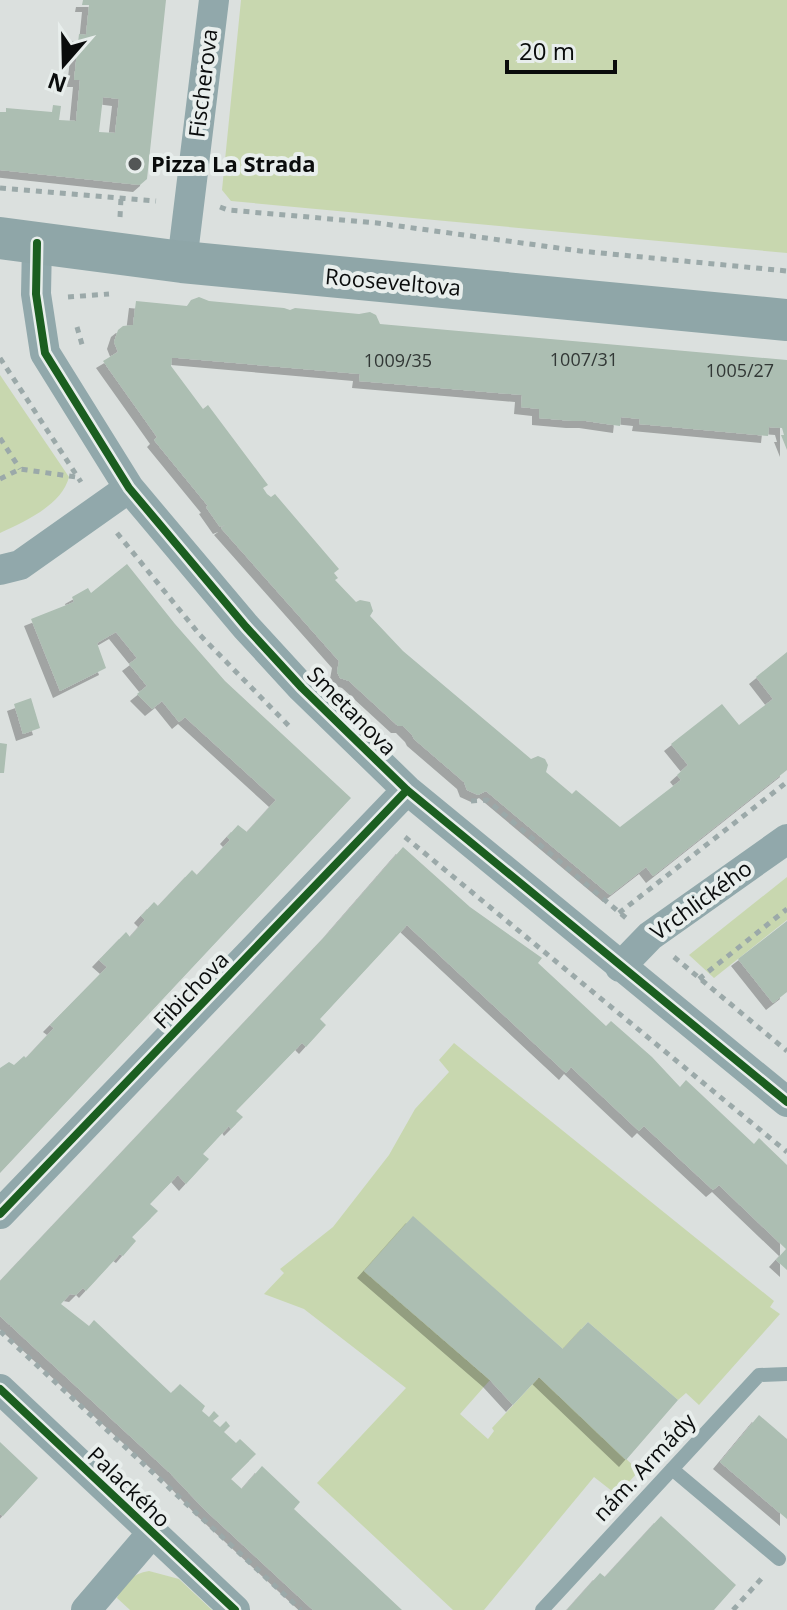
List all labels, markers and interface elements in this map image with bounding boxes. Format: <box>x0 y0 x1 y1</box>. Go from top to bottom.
north arrow <box>24 24 104 104</box>
scale bar <box>507 24 615 74</box>
street label: Fischerova <box>180 27 224 139</box>
text: 20 m <box>519 34 575 67</box>
text: N <box>43 67 70 101</box>
place label: Pizza La Strada <box>151 148 316 178</box>
marker: Pizza La Strada <box>126 155 144 173</box>
street label: Rooseveltova <box>324 260 462 302</box>
house number: 1007/31 <box>550 347 618 371</box>
house number: 1009/35 <box>364 348 432 372</box>
house number: 1005/27 <box>706 358 774 382</box>
street label: Smetanova <box>302 659 404 761</box>
street label: Vrchlického <box>644 852 757 946</box>
street label: Fibichova <box>146 944 235 1034</box>
street label: nám. Armády <box>585 1405 702 1527</box>
street label: Palackého <box>82 1439 178 1533</box>

